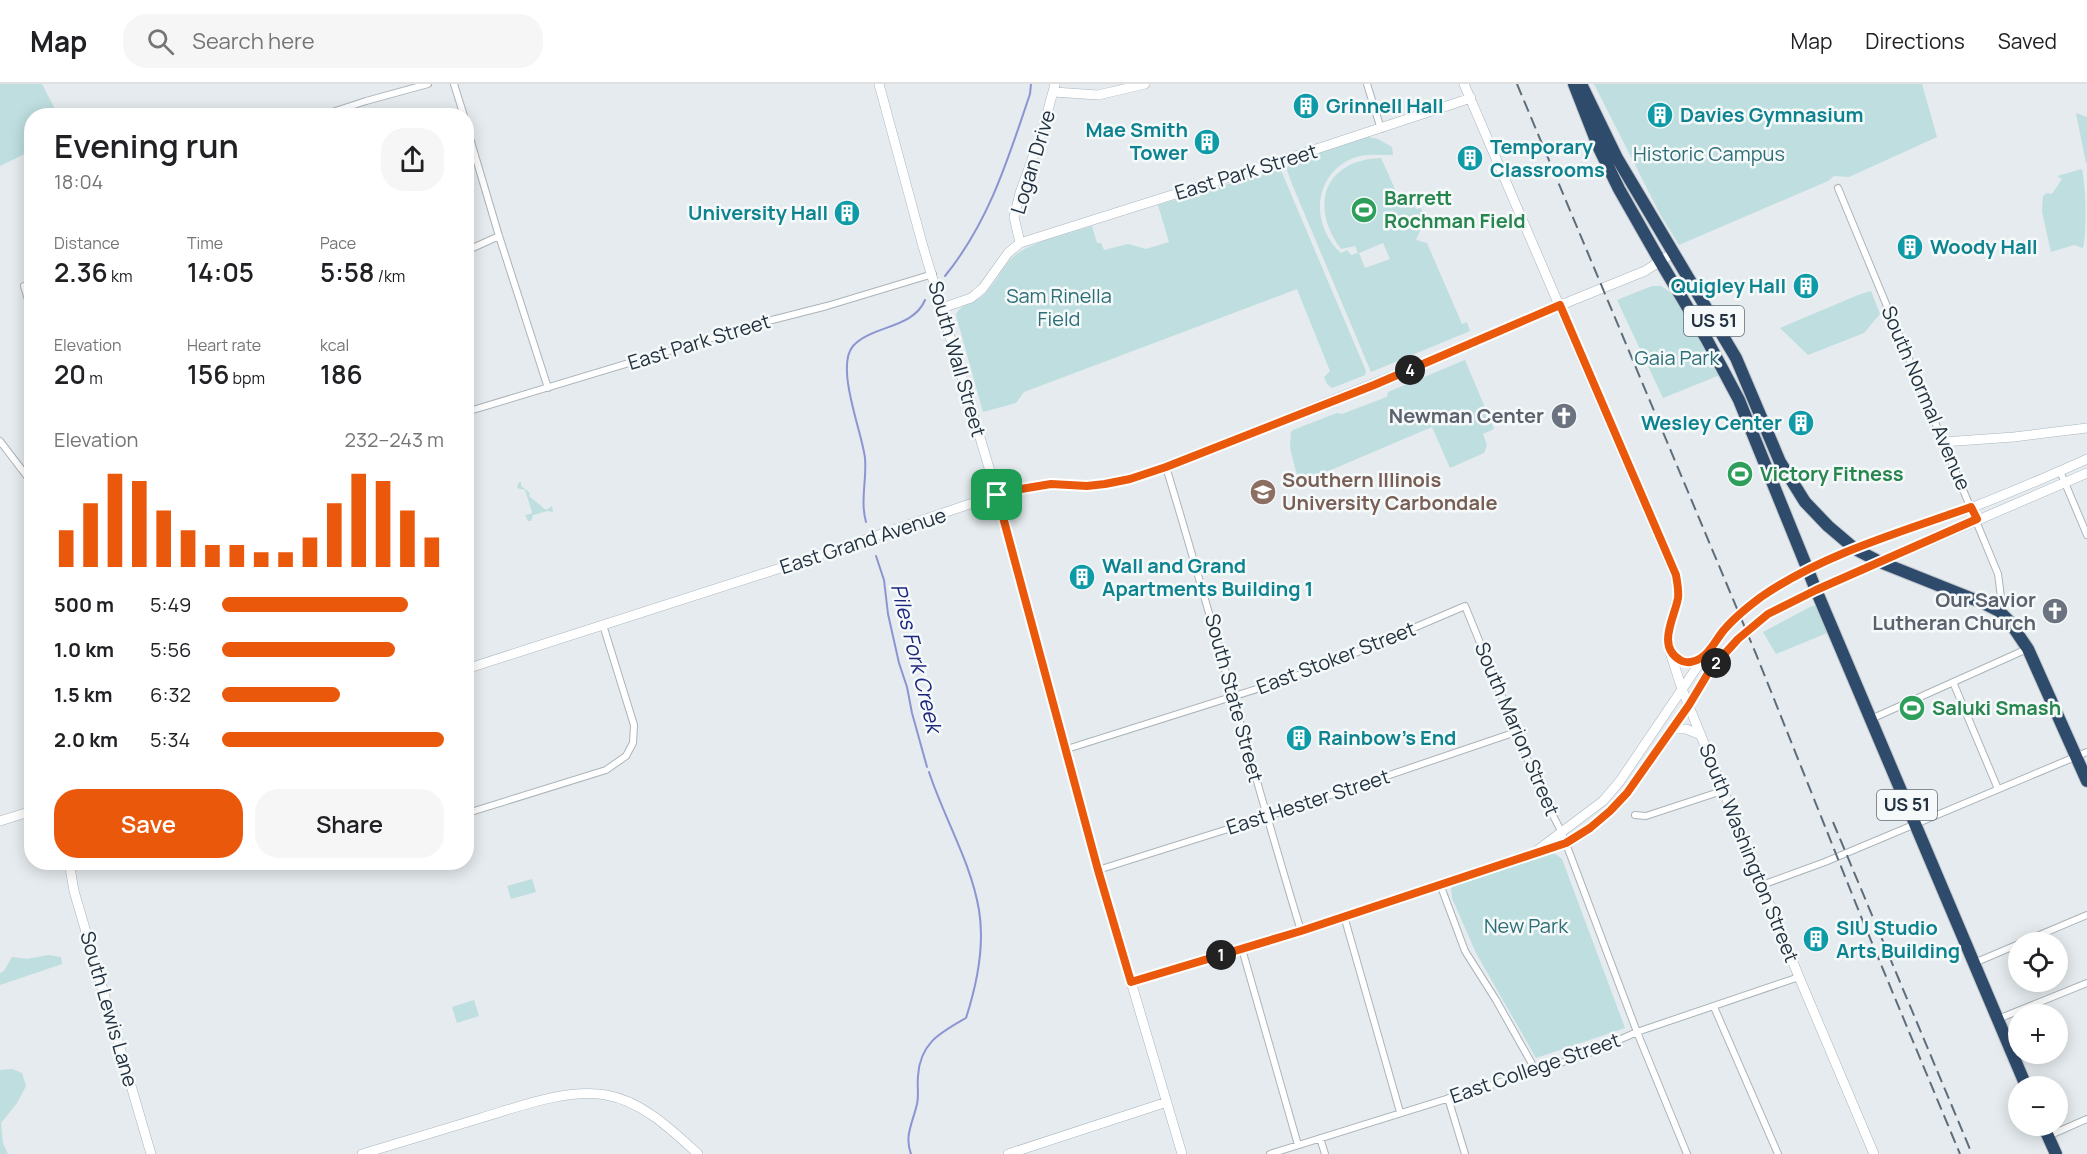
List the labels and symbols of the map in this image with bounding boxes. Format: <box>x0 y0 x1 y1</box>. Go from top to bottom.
building icon: Grinnell Hall <box>1291 91 1321 121</box>
place label: Grinnell Hall <box>1326 92 1444 119</box>
building icon: Davies Gymnasium <box>1645 100 1675 130</box>
place label: Davies Gymnasium <box>1680 101 1863 128</box>
street label: Logan Drive <box>1004 106 1061 217</box>
place label: Mae Smith Tower <box>1085 116 1188 166</box>
building icon: Mae Smith Tower <box>1192 127 1222 157</box>
place label: Temporary Classrooms <box>1490 133 1605 183</box>
street label: East Park Street <box>1171 137 1320 206</box>
park label: Historic Campus <box>1633 140 1785 167</box>
building icon: Temporary Classrooms <box>1455 143 1485 173</box>
place label: Barrett Rochman Field <box>1384 184 1526 234</box>
sports icon: Barrett Rochman Field <box>1349 195 1379 225</box>
building icon: University Hall <box>832 198 862 228</box>
place label: University Hall <box>688 199 828 226</box>
building icon: Woody Hall <box>1895 232 1925 262</box>
place label: Woody Hall <box>1930 233 2038 260</box>
building icon: Quigley Hall <box>1791 271 1821 301</box>
place label: Quigley Hall <box>1671 272 1786 299</box>
street label: South Wall Street <box>922 278 993 440</box>
park label: Sam Rinella Field <box>1006 282 1112 332</box>
street label: South Normal Avenue <box>1875 301 1978 494</box>
road number: US 51 <box>1684 306 1744 336</box>
street label: East Park Street <box>624 307 773 376</box>
park label: Gaia Park <box>1635 344 1721 371</box>
pin: 4 <box>1395 355 1425 385</box>
church icon: Newman Center <box>1549 401 1579 431</box>
place label: Newman Center <box>1389 402 1544 429</box>
building icon: Wesley Center <box>1786 408 1816 438</box>
place label: Wesley Center <box>1641 409 1782 436</box>
sports icon: Victory Fitness <box>1725 459 1755 489</box>
place label: Victory Fitness <box>1760 460 1904 487</box>
place label: Southern Illinois University Carbondale <box>1282 466 1498 516</box>
pin <box>971 469 1022 520</box>
school or university icon: Southern Illinois University Carbondale <box>1248 477 1278 507</box>
street label: East Grand Avenue <box>776 501 949 580</box>
place label: Wall and Grand Apartments Building 1 <box>1102 552 1313 602</box>
building icon: Wall and Grand Apartments Building 1 <box>1067 562 1097 592</box>
water label: Piles Fork Creek <box>885 581 950 737</box>
place label: Our Savior Lutheran Church <box>1872 586 2036 636</box>
church icon: Our Savior Lutheran Church <box>2040 596 2070 626</box>
street label: South State Street <box>1199 611 1270 785</box>
street label: East Stoker Street <box>1252 615 1419 700</box>
street label: South Marion Street <box>1469 638 1566 820</box>
pin: 2 <box>1701 648 1731 678</box>
sports icon: Saluki Smash <box>1897 693 1927 723</box>
place label: Saluki Smash <box>1932 694 2061 721</box>
building icon: Rainbow's End <box>1284 723 1314 753</box>
place label: Rainbow's End <box>1318 724 1456 751</box>
street label: South Washington Street <box>1693 739 1806 966</box>
street label: East Hester Street <box>1223 762 1393 841</box>
road number: US 51 <box>1877 790 1937 820</box>
park label: New Park <box>1484 912 1569 939</box>
place label: SIU Studio Arts Building <box>1836 914 1960 964</box>
building icon: SIU Studio Arts Building <box>1801 924 1831 954</box>
street label: South Lewis Lane <box>74 928 145 1090</box>
pin: 1 <box>1206 940 1236 970</box>
street label: East College Street <box>1446 1026 1624 1109</box>

